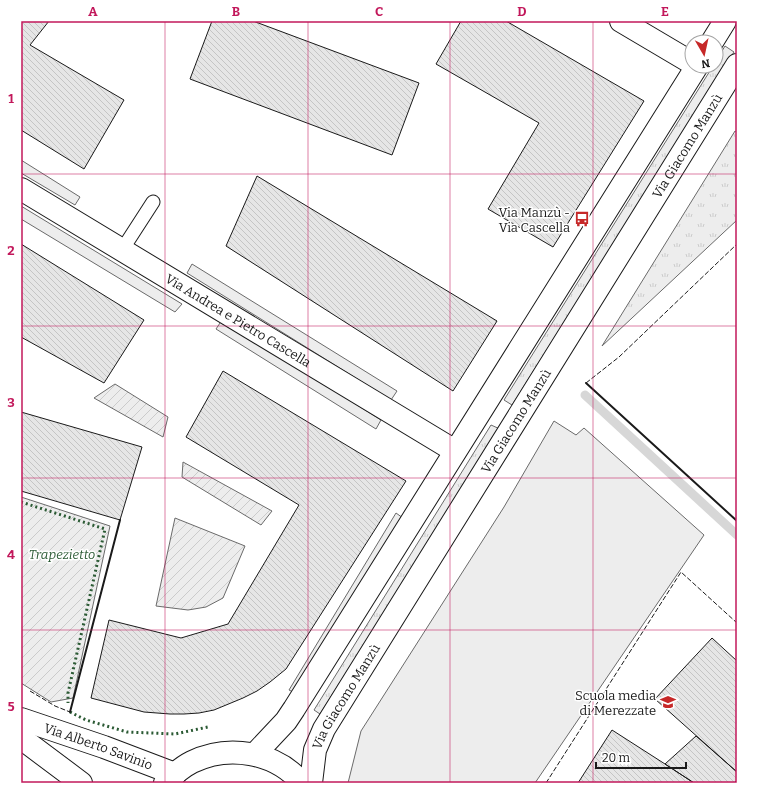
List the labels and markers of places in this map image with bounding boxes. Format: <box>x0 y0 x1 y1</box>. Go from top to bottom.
place label: Via Manzù - Via Cascella <box>499 205 570 235</box>
bus stop icon: Via Manzù - Via Cascella <box>573 210 591 228</box>
place label: Scuola media di Merezzate <box>575 688 656 718</box>
school or university icon: Scuola media di Merezzate <box>659 693 677 711</box>

